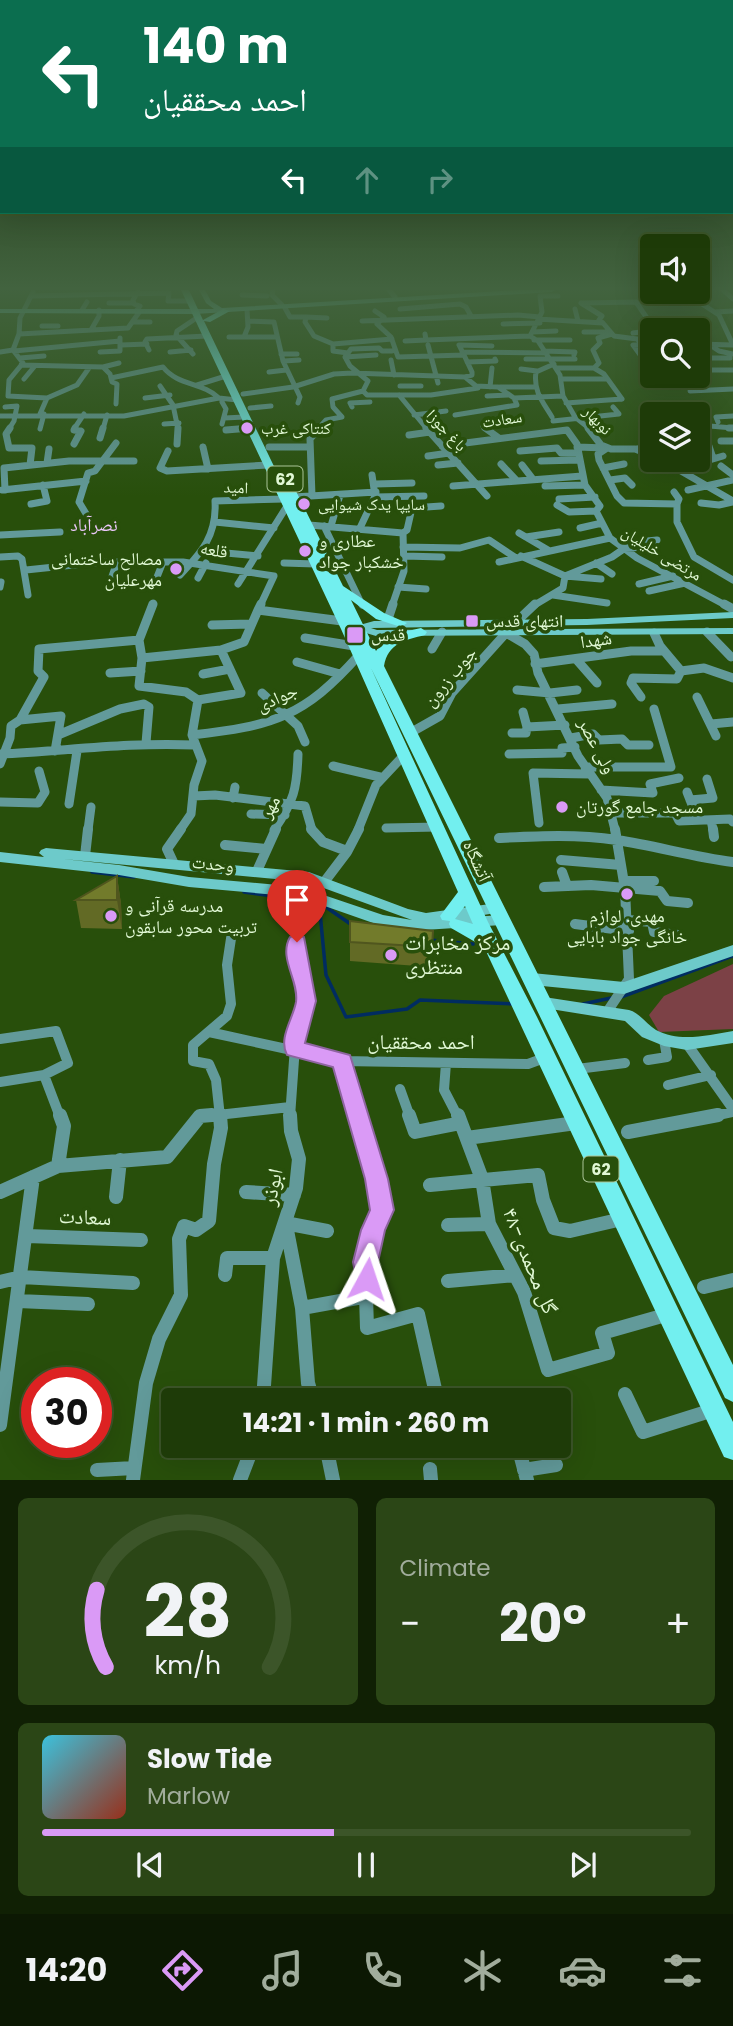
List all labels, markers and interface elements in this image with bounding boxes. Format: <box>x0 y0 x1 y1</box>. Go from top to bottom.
text: 140 m <box>143 12 289 80</box>
icon: left <box>28 28 119 119</box>
text: احمد محققیان <box>143 77 307 122</box>
icon: left <box>275 161 313 199</box>
icon: ahead <box>348 161 386 199</box>
icon: right <box>421 161 459 199</box>
map controls <box>640 234 710 472</box>
button: sound <box>640 234 710 304</box>
button: search <box>640 318 710 388</box>
street label: نوبهار <box>577 400 617 440</box>
button: layers <box>640 402 710 472</box>
street label: باغ جوزا <box>421 404 472 456</box>
street label: سعادت <box>481 405 524 434</box>
place label: کنتاکی غرب <box>261 417 331 440</box>
marker: کنتاکی غرب <box>239 420 255 436</box>
road number: 62 <box>268 466 302 492</box>
street label: امید <box>223 476 249 499</box>
place label: سایپا یدک شیوایی <box>318 493 425 516</box>
marker: سایپا یدک شیوایی <box>296 496 312 512</box>
district label: نصرآباد <box>70 512 118 537</box>
street label: مرتضی خلیلیان <box>617 520 706 586</box>
place label: عطاری و خشکبار جواد <box>319 528 404 574</box>
street label: قلعه <box>199 535 230 564</box>
marker: عطاری و خشکبار جواد <box>297 543 313 559</box>
place label: مصالح ساختمانی مهرعلیان <box>51 546 162 592</box>
marker: مصالح ساختمانی مهرعلیان <box>168 561 184 577</box>
place label: انتهای قدس <box>486 608 563 633</box>
marker: انتهای قدس <box>464 613 480 629</box>
place label: قدس <box>371 622 405 647</box>
marker: قدس <box>345 625 365 645</box>
street label: شهدا <box>579 625 613 654</box>
street label: جوب زرون <box>417 641 482 712</box>
street label: جوادی <box>252 677 301 718</box>
street label: ولی عصر <box>572 713 623 778</box>
street label: مهر <box>253 791 286 823</box>
place label: مسجد جامع گورتان <box>576 794 703 819</box>
marker: مسجد جامع گورتان <box>554 799 570 815</box>
street label: آتشگاه <box>457 836 498 886</box>
street label: وحدت <box>191 849 235 878</box>
pin <box>267 870 327 942</box>
icon: arrive <box>278 881 316 919</box>
marker: مهدی. لوازم خانگی جواد بابایی <box>619 886 635 902</box>
place label: مدرسه قرآنی و تربیت محور سابقون <box>125 893 257 939</box>
place label: مهدی. لوازم خانگی جواد بابایی <box>567 903 687 949</box>
marker: مدرسه قرآنی و تربیت محور سابقون <box>103 908 119 924</box>
place label: مرکز مخابرات منتظری <box>405 928 510 981</box>
marker: مرکز مخابرات منتظری <box>383 947 399 963</box>
street label: احمد محققیان <box>367 1027 475 1056</box>
road number: 62 <box>584 1156 618 1182</box>
street label: ابوذر <box>253 1166 290 1209</box>
street label: سعادت <box>58 1201 112 1232</box>
street label: ۴۸-گل محمدی <box>496 1203 565 1319</box>
position arrow <box>330 1242 404 1316</box>
speed limit sign: 30 <box>21 1367 112 1458</box>
text: 14:21 · 1 min · 260 m <box>243 1405 489 1441</box>
text: Climate <box>400 1552 490 1584</box>
text: 28 <box>143 1562 232 1663</box>
text: 20° <box>499 1587 587 1660</box>
text: − <box>400 1597 420 1650</box>
text: + <box>665 1597 691 1650</box>
text: km/h <box>154 1648 221 1683</box>
text: Slow Tide <box>147 1741 272 1777</box>
text: Marlow <box>147 1780 230 1812</box>
icon: previous <box>131 1846 169 1884</box>
icon: pause <box>347 1846 385 1884</box>
icon: next <box>564 1846 602 1884</box>
icon: directions <box>158 1946 207 1995</box>
icon: music <box>258 1946 307 1995</box>
icon: phone <box>358 1946 407 1995</box>
icon: climate <box>458 1946 507 1995</box>
icon: car <box>558 1946 607 1995</box>
icon: filters <box>658 1946 707 1995</box>
text: 14:20 <box>26 1947 107 1992</box>

